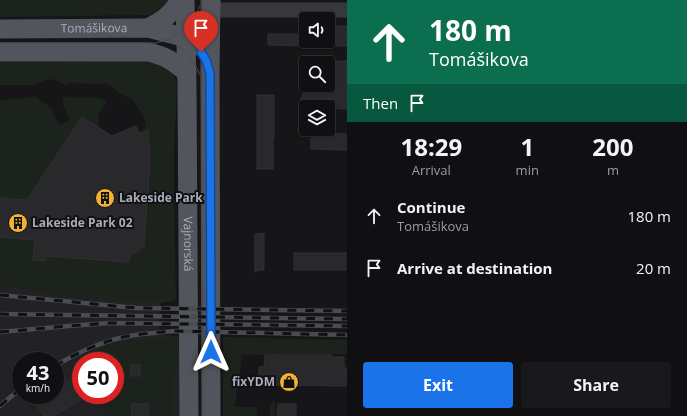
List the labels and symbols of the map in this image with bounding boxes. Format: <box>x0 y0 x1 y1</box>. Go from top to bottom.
pin <box>184 11 218 52</box>
street label: Tomášikova <box>61 19 127 37</box>
building icon: Lakeside Park <box>94 187 116 209</box>
place label: Lakeside Park <box>119 189 203 206</box>
building icon: Lakeside Park 02 <box>7 212 29 234</box>
place label: Lakeside Park 02 <box>32 214 133 231</box>
street label: Vajnorská <box>180 216 197 272</box>
position arrow <box>190 331 232 373</box>
speed limit sign: 50 <box>72 352 124 404</box>
shop icon: fixYDM <box>278 371 300 393</box>
place label: fixYDM <box>232 373 275 390</box>

